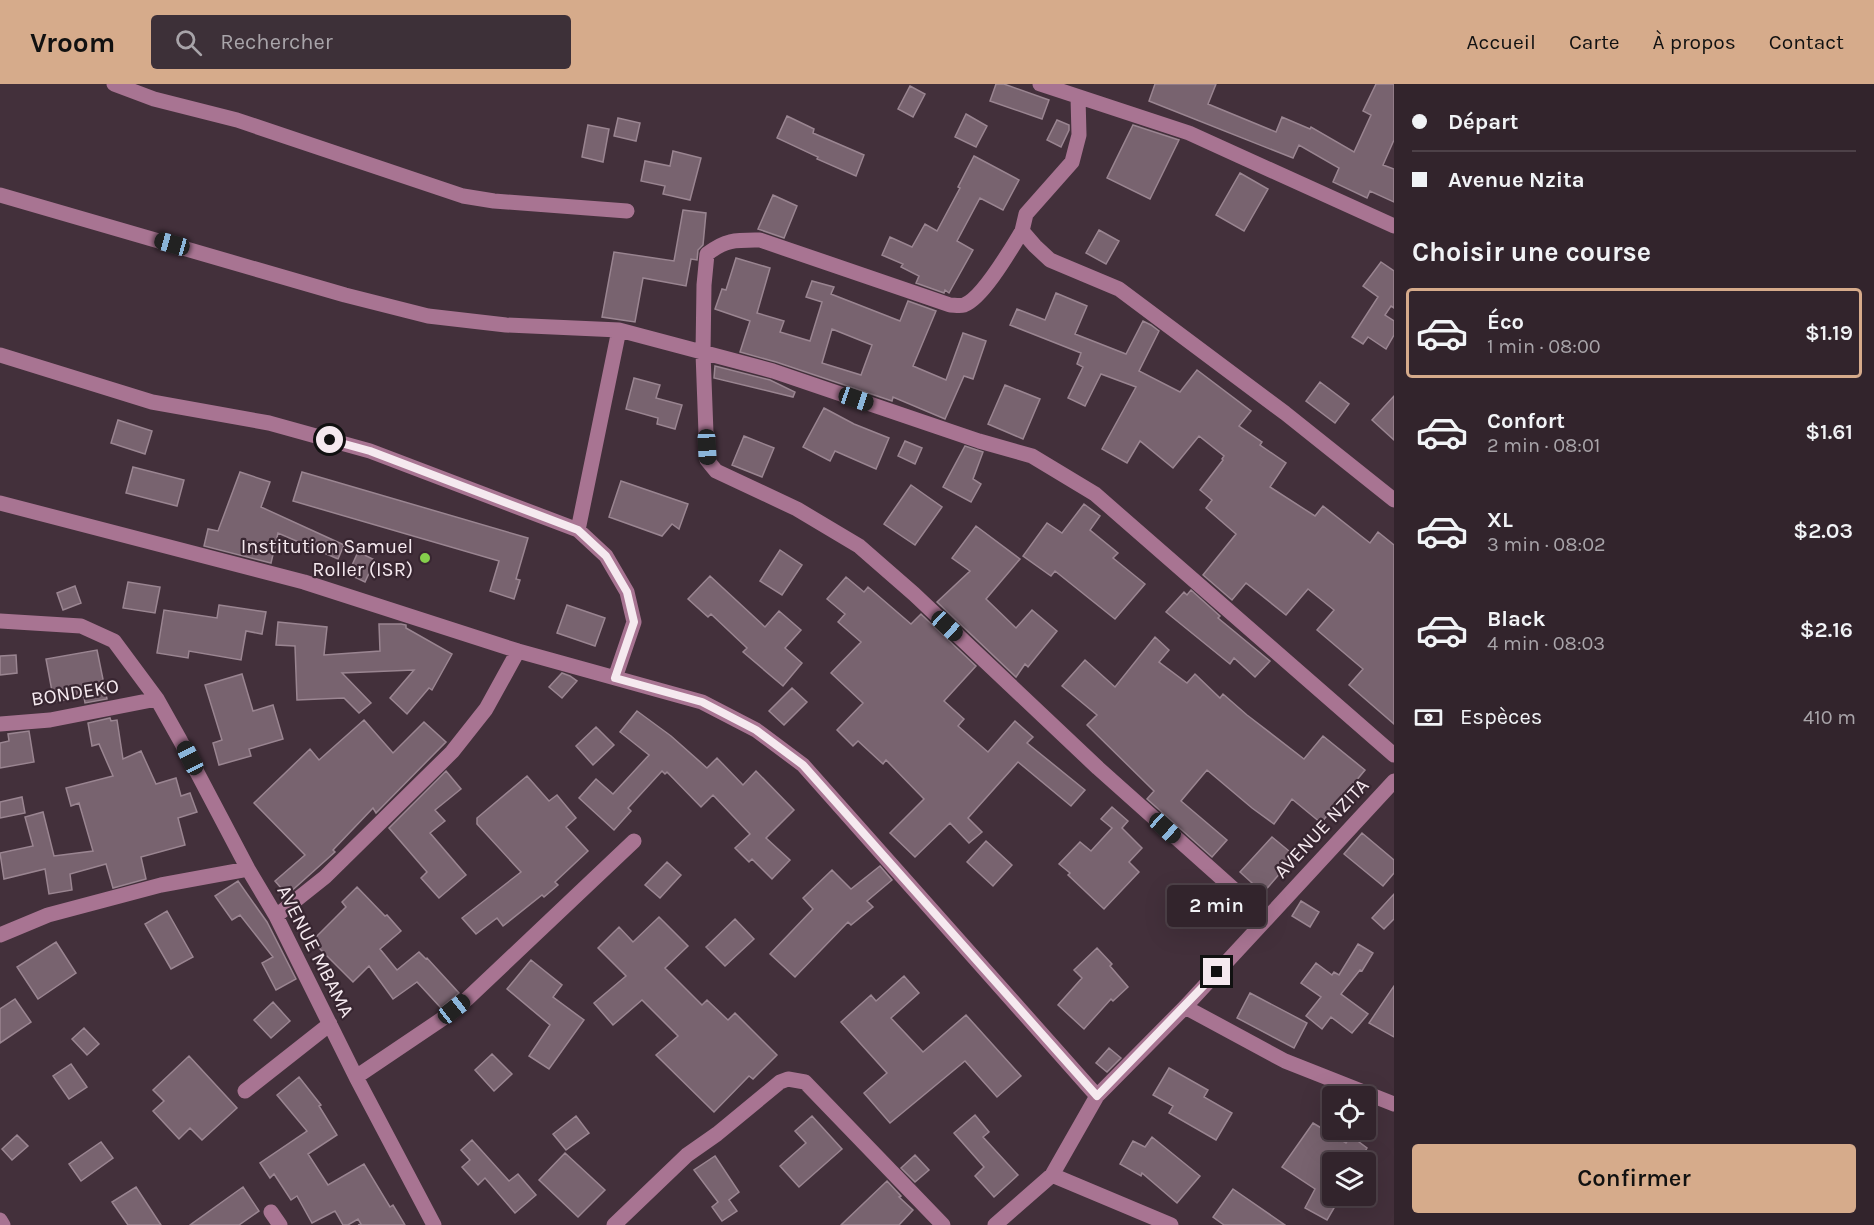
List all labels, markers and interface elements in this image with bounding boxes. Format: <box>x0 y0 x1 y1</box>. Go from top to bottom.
search box <box>151 15 571 69</box>
text: Vroom <box>30 26 115 59</box>
icon: search <box>172 26 205 59</box>
text: Rechercher <box>220 29 333 55</box>
text: Accueil <box>1467 30 1536 54</box>
text: Carte <box>1569 30 1620 54</box>
text: À propos <box>1653 30 1736 54</box>
text: Contact <box>1769 30 1844 54</box>
text: Départ <box>1448 109 1518 135</box>
text: Avenue Nzita <box>1448 167 1585 193</box>
car <box>152 230 192 258</box>
text: Choisir une course <box>1412 236 1651 268</box>
icon: car <box>1415 306 1469 360</box>
text: Éco <box>1487 309 1524 335</box>
text: $1.19 <box>1805 320 1853 346</box>
text: 1 min · 08:00 <box>1487 335 1601 358</box>
car <box>836 385 876 413</box>
icon: car <box>1415 405 1469 459</box>
text: Confort <box>1487 408 1565 434</box>
text: $1.61 <box>1805 419 1853 445</box>
route start <box>316 426 343 453</box>
car <box>697 429 717 465</box>
text: 2 min · 08:01 <box>1487 434 1600 457</box>
icon: car <box>1415 504 1469 558</box>
text: XL <box>1487 507 1513 533</box>
text: $2.03 <box>1793 518 1853 544</box>
text: 3 min · 08:02 <box>1487 533 1606 556</box>
place label: Institution Samuel Roller (ISR) <box>241 535 413 581</box>
marker: Institution Samuel Roller (ISR) <box>418 551 432 565</box>
icon: car <box>1415 603 1469 657</box>
text: Black <box>1487 606 1546 632</box>
car <box>928 607 966 645</box>
text: $2.16 <box>1800 617 1853 643</box>
text: 4 min · 08:03 <box>1487 632 1605 655</box>
street label: BONDEKO <box>30 674 121 711</box>
icon: cash <box>1412 701 1445 734</box>
text: Espèces <box>1460 704 1542 730</box>
text: 410 m <box>1803 706 1856 729</box>
car <box>174 738 206 778</box>
street label: AVENUE NZITA <box>1269 774 1373 883</box>
car <box>1146 809 1184 847</box>
street label: AVENUE MBAMA <box>272 881 359 1021</box>
callout: 2 min <box>1168 885 1266 927</box>
text: 2 min <box>1189 894 1244 917</box>
route end <box>1203 958 1230 985</box>
car <box>434 991 474 1027</box>
map controls <box>1322 1086 1376 1206</box>
button: locate <box>1322 1086 1376 1140</box>
button: Confirmer <box>1412 1144 1856 1213</box>
button: layers <box>1322 1152 1376 1206</box>

